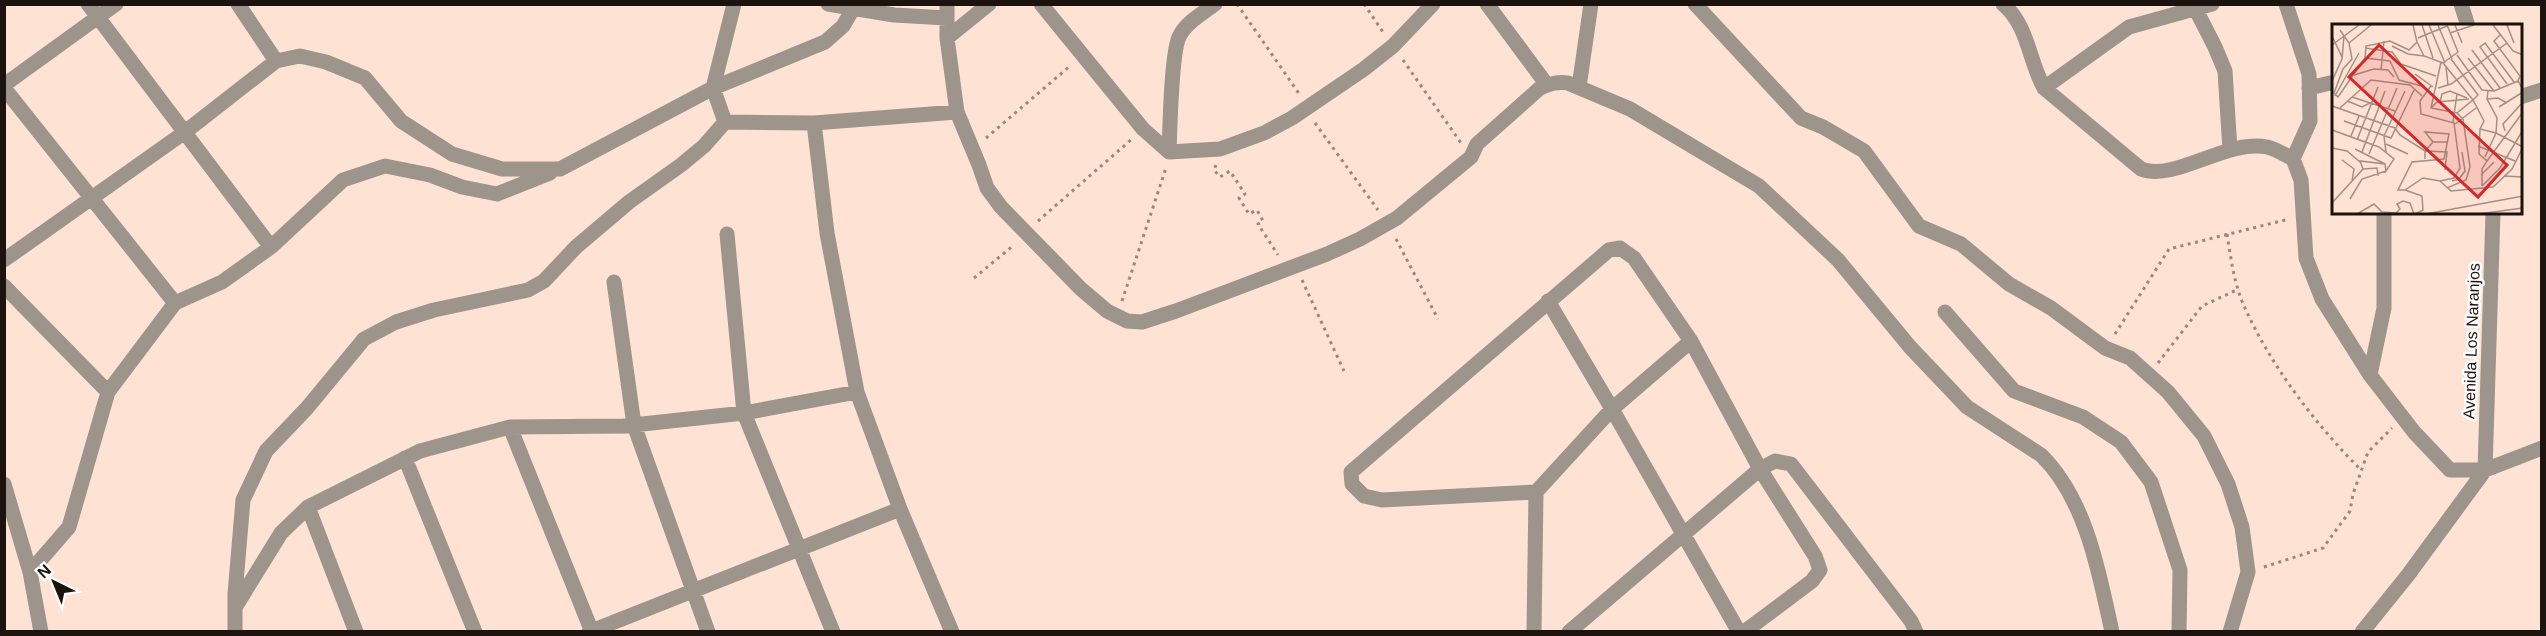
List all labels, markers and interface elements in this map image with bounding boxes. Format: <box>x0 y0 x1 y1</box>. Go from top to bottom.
inset map <box>2332 24 2522 214</box>
street label: Avenida Los Naranjos <box>2460 263 2483 419</box>
north arrow <box>24 552 84 612</box>
text: N <box>34 561 54 582</box>

